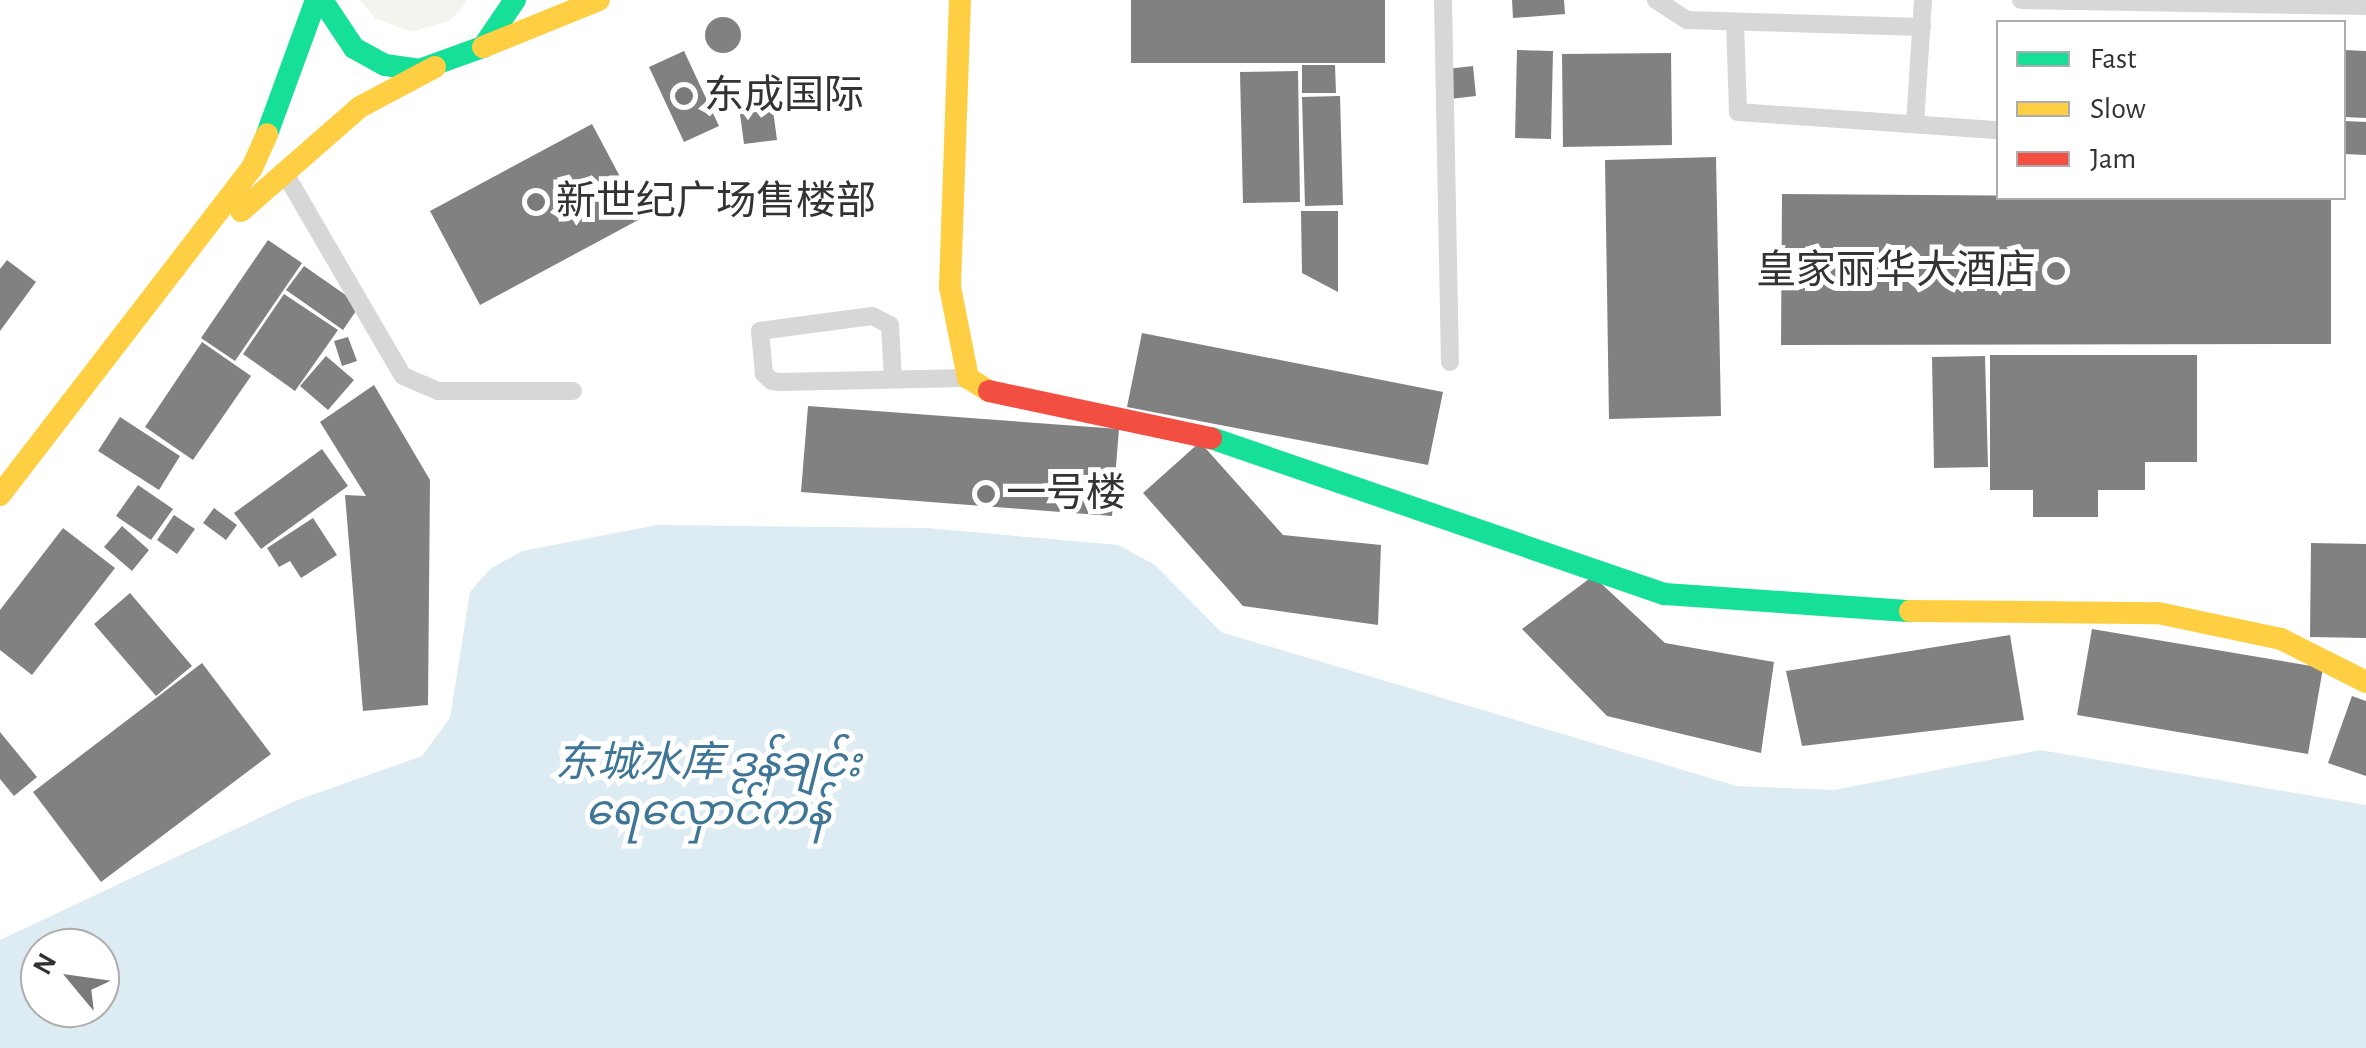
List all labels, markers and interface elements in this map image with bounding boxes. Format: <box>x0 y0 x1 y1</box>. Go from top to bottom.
legend <box>1996 20 2346 200</box>
text: Fast <box>2090 44 2137 74</box>
place label: 东成国际 <box>704 72 864 120</box>
marker: 东成国际 <box>673 85 695 107</box>
text: Slow <box>2090 94 2146 124</box>
text: Jam <box>2090 144 2136 174</box>
place label: 新世纪广场售楼部 <box>556 178 876 226</box>
marker: 新世纪广场售楼部 <box>525 191 547 213</box>
place label: 皇家丽华大酒店 <box>1756 247 2036 295</box>
marker: 皇家丽华大酒店 <box>2045 260 2067 282</box>
place label: 一号楼 <box>1006 470 1126 518</box>
marker: 一号楼 <box>975 483 997 505</box>
water label: 东城水库 ဒွန်ချင်း ရေလှောင်ကန် <box>555 738 861 836</box>
north arrow <box>20 928 120 1028</box>
text: N <box>29 949 62 980</box>

